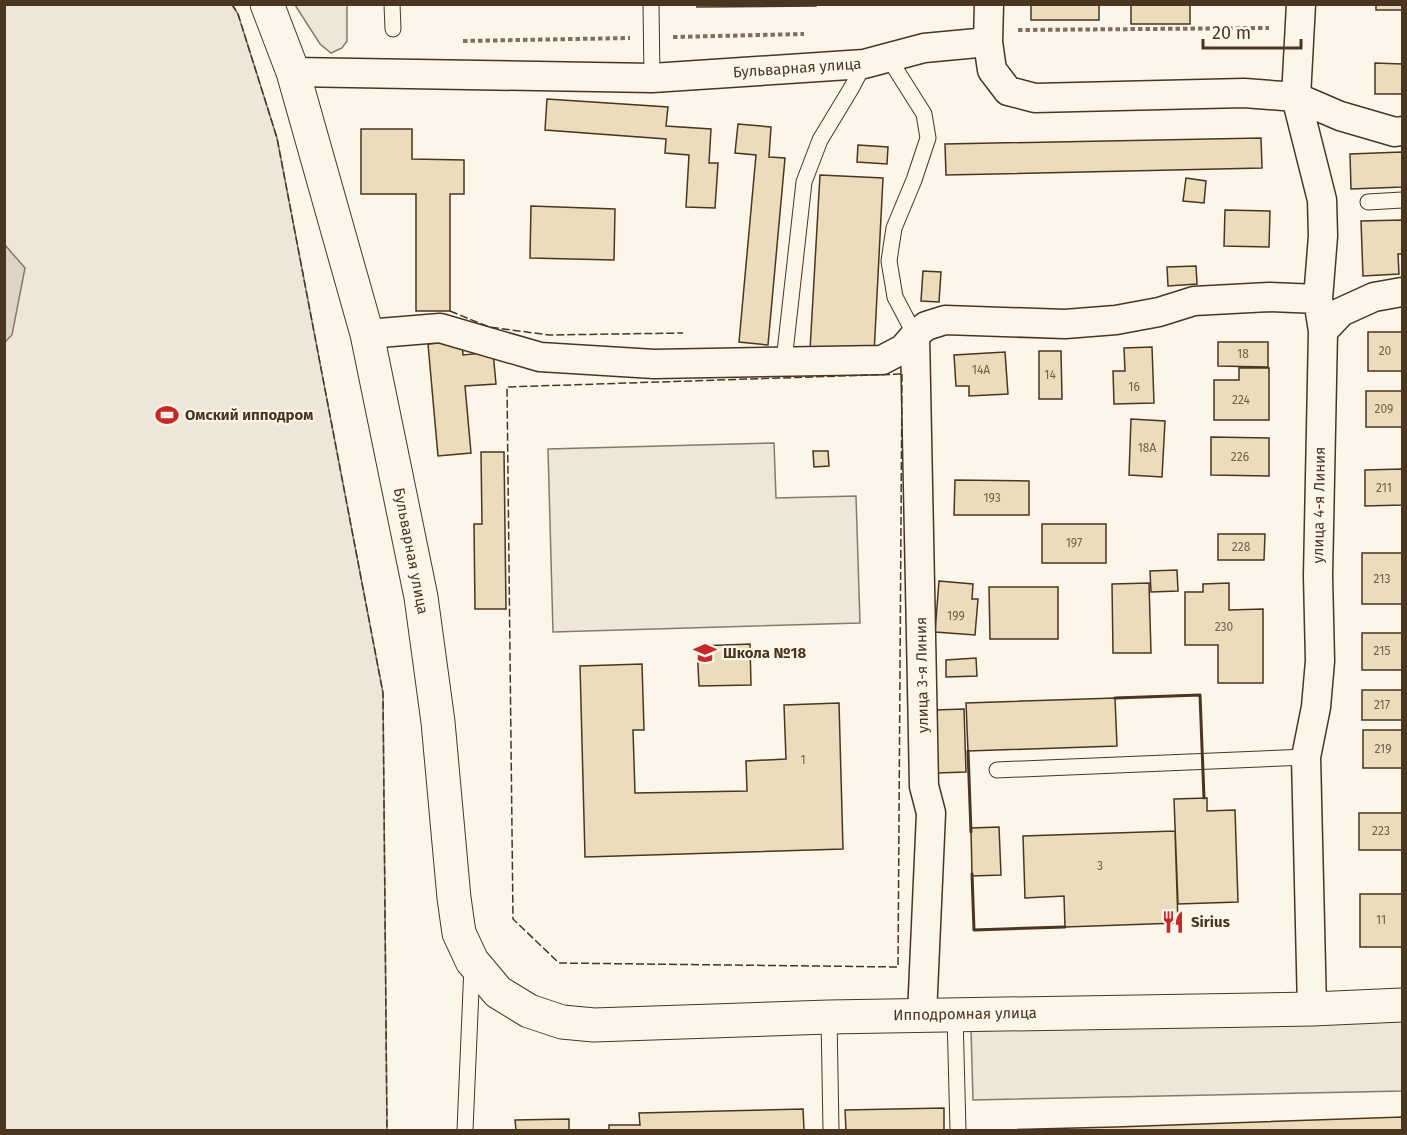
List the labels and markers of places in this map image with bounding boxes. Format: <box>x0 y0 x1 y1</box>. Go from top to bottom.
sports icon: Омский ипподром <box>154 402 180 428</box>
place label: Омский ипподром <box>185 406 313 424</box>
school or university icon: Школа №18 <box>692 640 718 666</box>
place label: Школа №18 <box>723 644 807 662</box>
restaurant icon: Sirius <box>1160 909 1186 935</box>
place label: Sirius <box>1191 913 1230 931</box>

